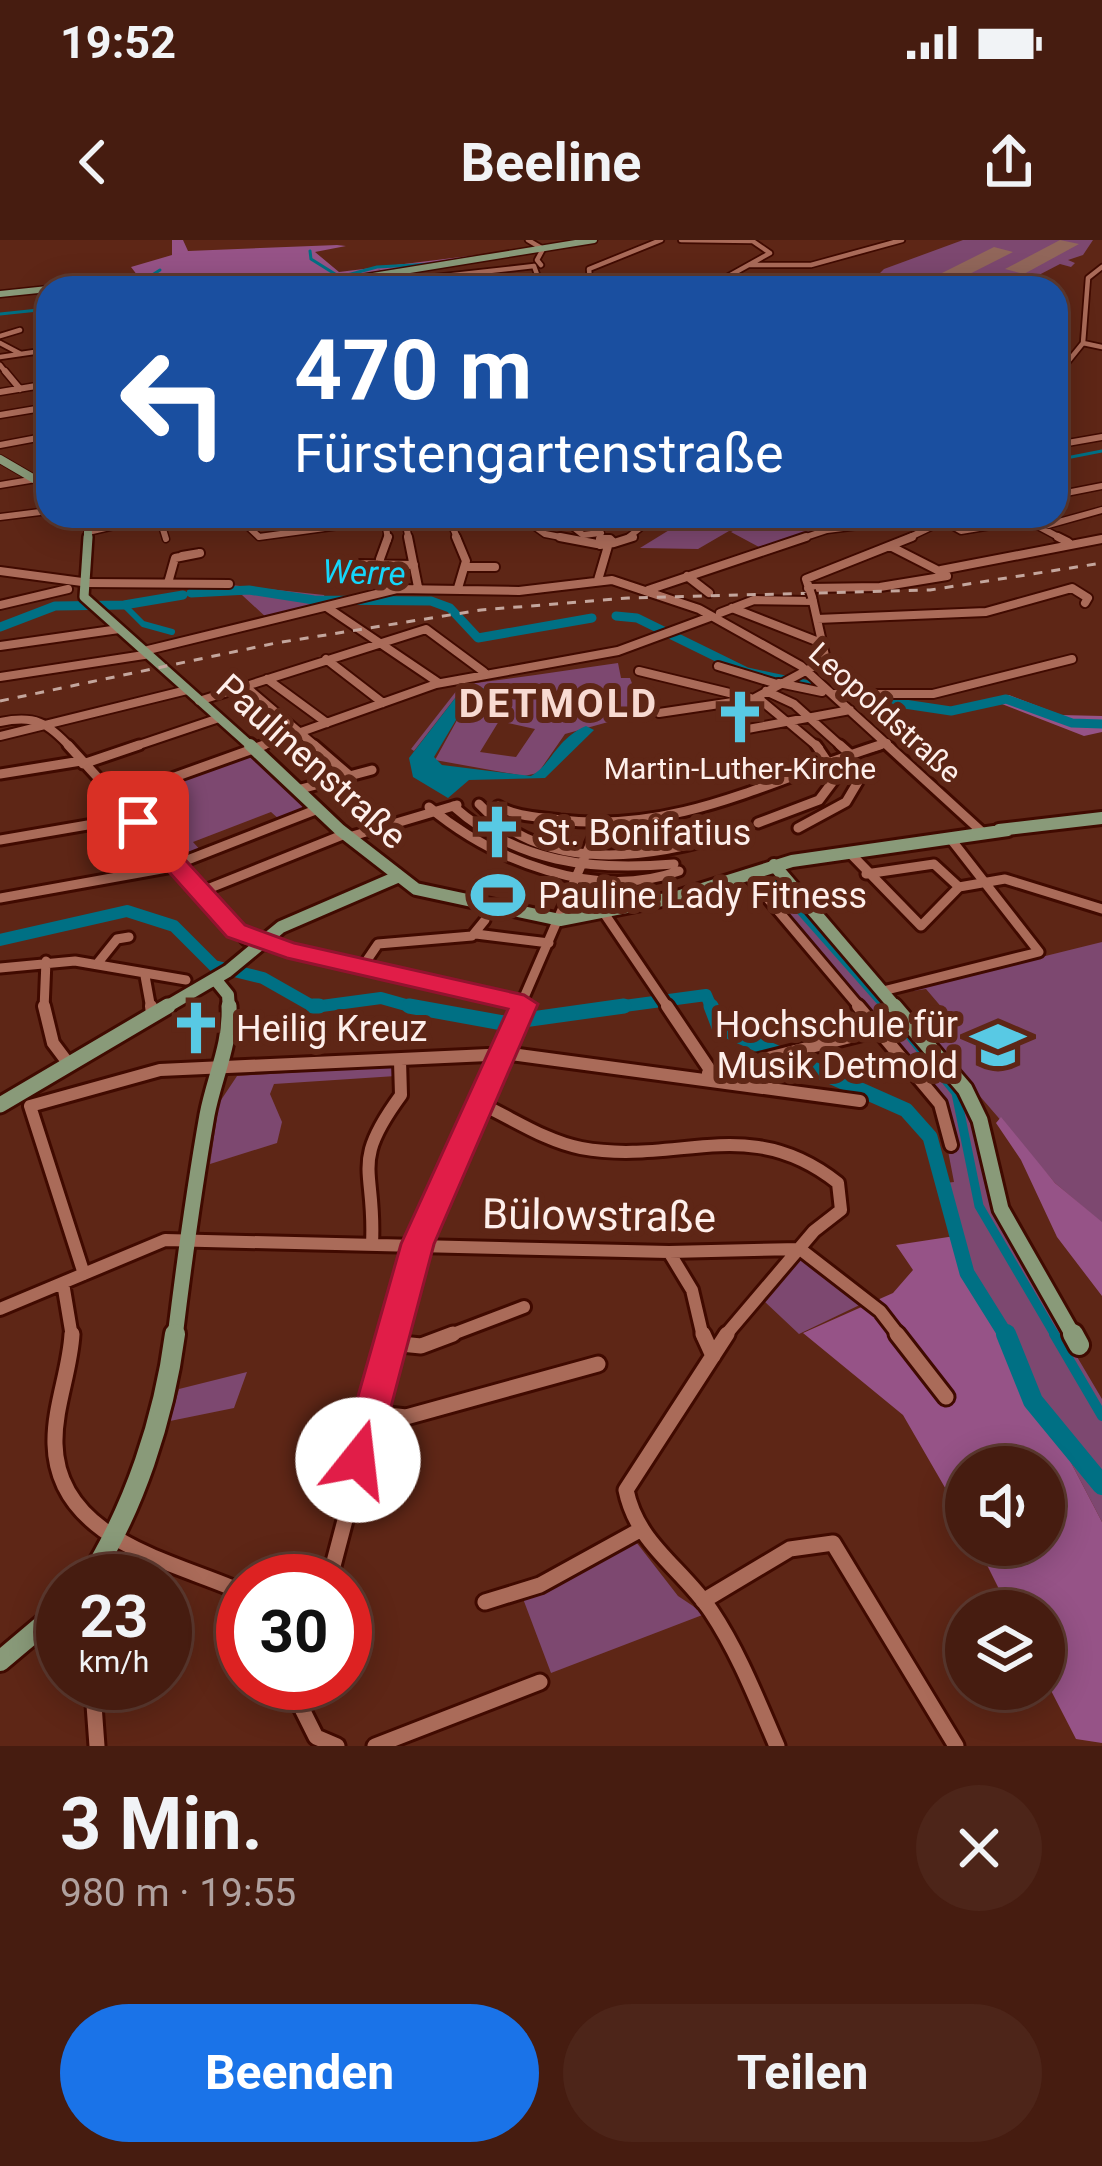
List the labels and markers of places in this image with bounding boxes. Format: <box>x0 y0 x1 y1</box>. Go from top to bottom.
church icon: Martin-Luther-Kirche <box>711 688 769 746</box>
place label: Martin-Luther-Kirche <box>604 751 876 786</box>
pin <box>87 771 189 873</box>
church icon: St. Bonifatius <box>468 803 526 861</box>
place label: St. Bonifatius <box>537 812 751 854</box>
sports icon: Pauline Lady Fitness <box>469 866 527 924</box>
place label: Pauline Lady Fitness <box>538 875 867 917</box>
church icon: Heilig Kreuz <box>167 999 225 1057</box>
place label: Hochschule für Musik Detmold <box>715 1004 958 1087</box>
place label: Heilig Kreuz <box>236 1008 427 1050</box>
school or university icon: Hochschule für Musik Detmold <box>969 1016 1027 1074</box>

